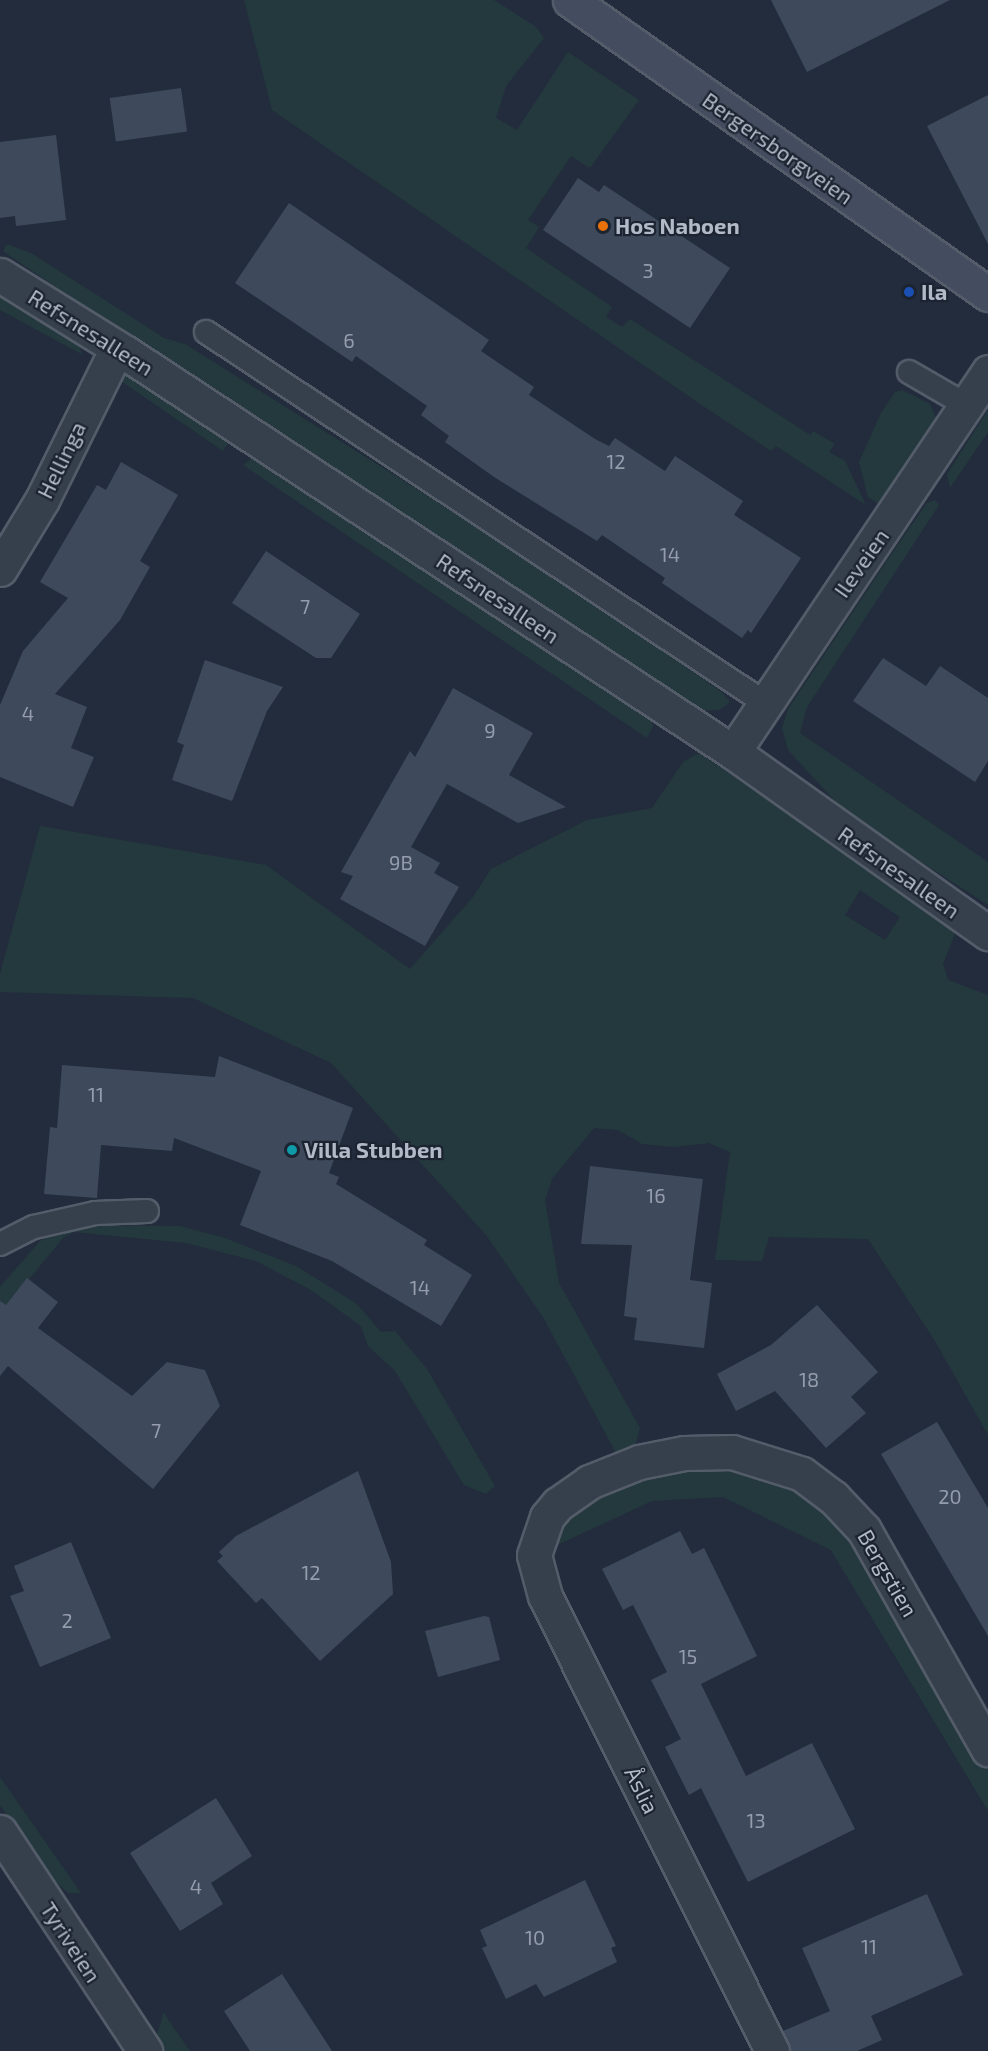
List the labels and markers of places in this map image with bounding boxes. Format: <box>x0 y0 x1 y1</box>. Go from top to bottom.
place label: Hos Naboen <box>615 213 740 239</box>
marker: Hos Naboen <box>596 219 610 233</box>
place label: Ila <box>921 279 947 305</box>
marker: Ila <box>902 285 916 299</box>
place label: Villa Stubben <box>304 1137 443 1163</box>
marker: Villa Stubben <box>285 1143 299 1157</box>

